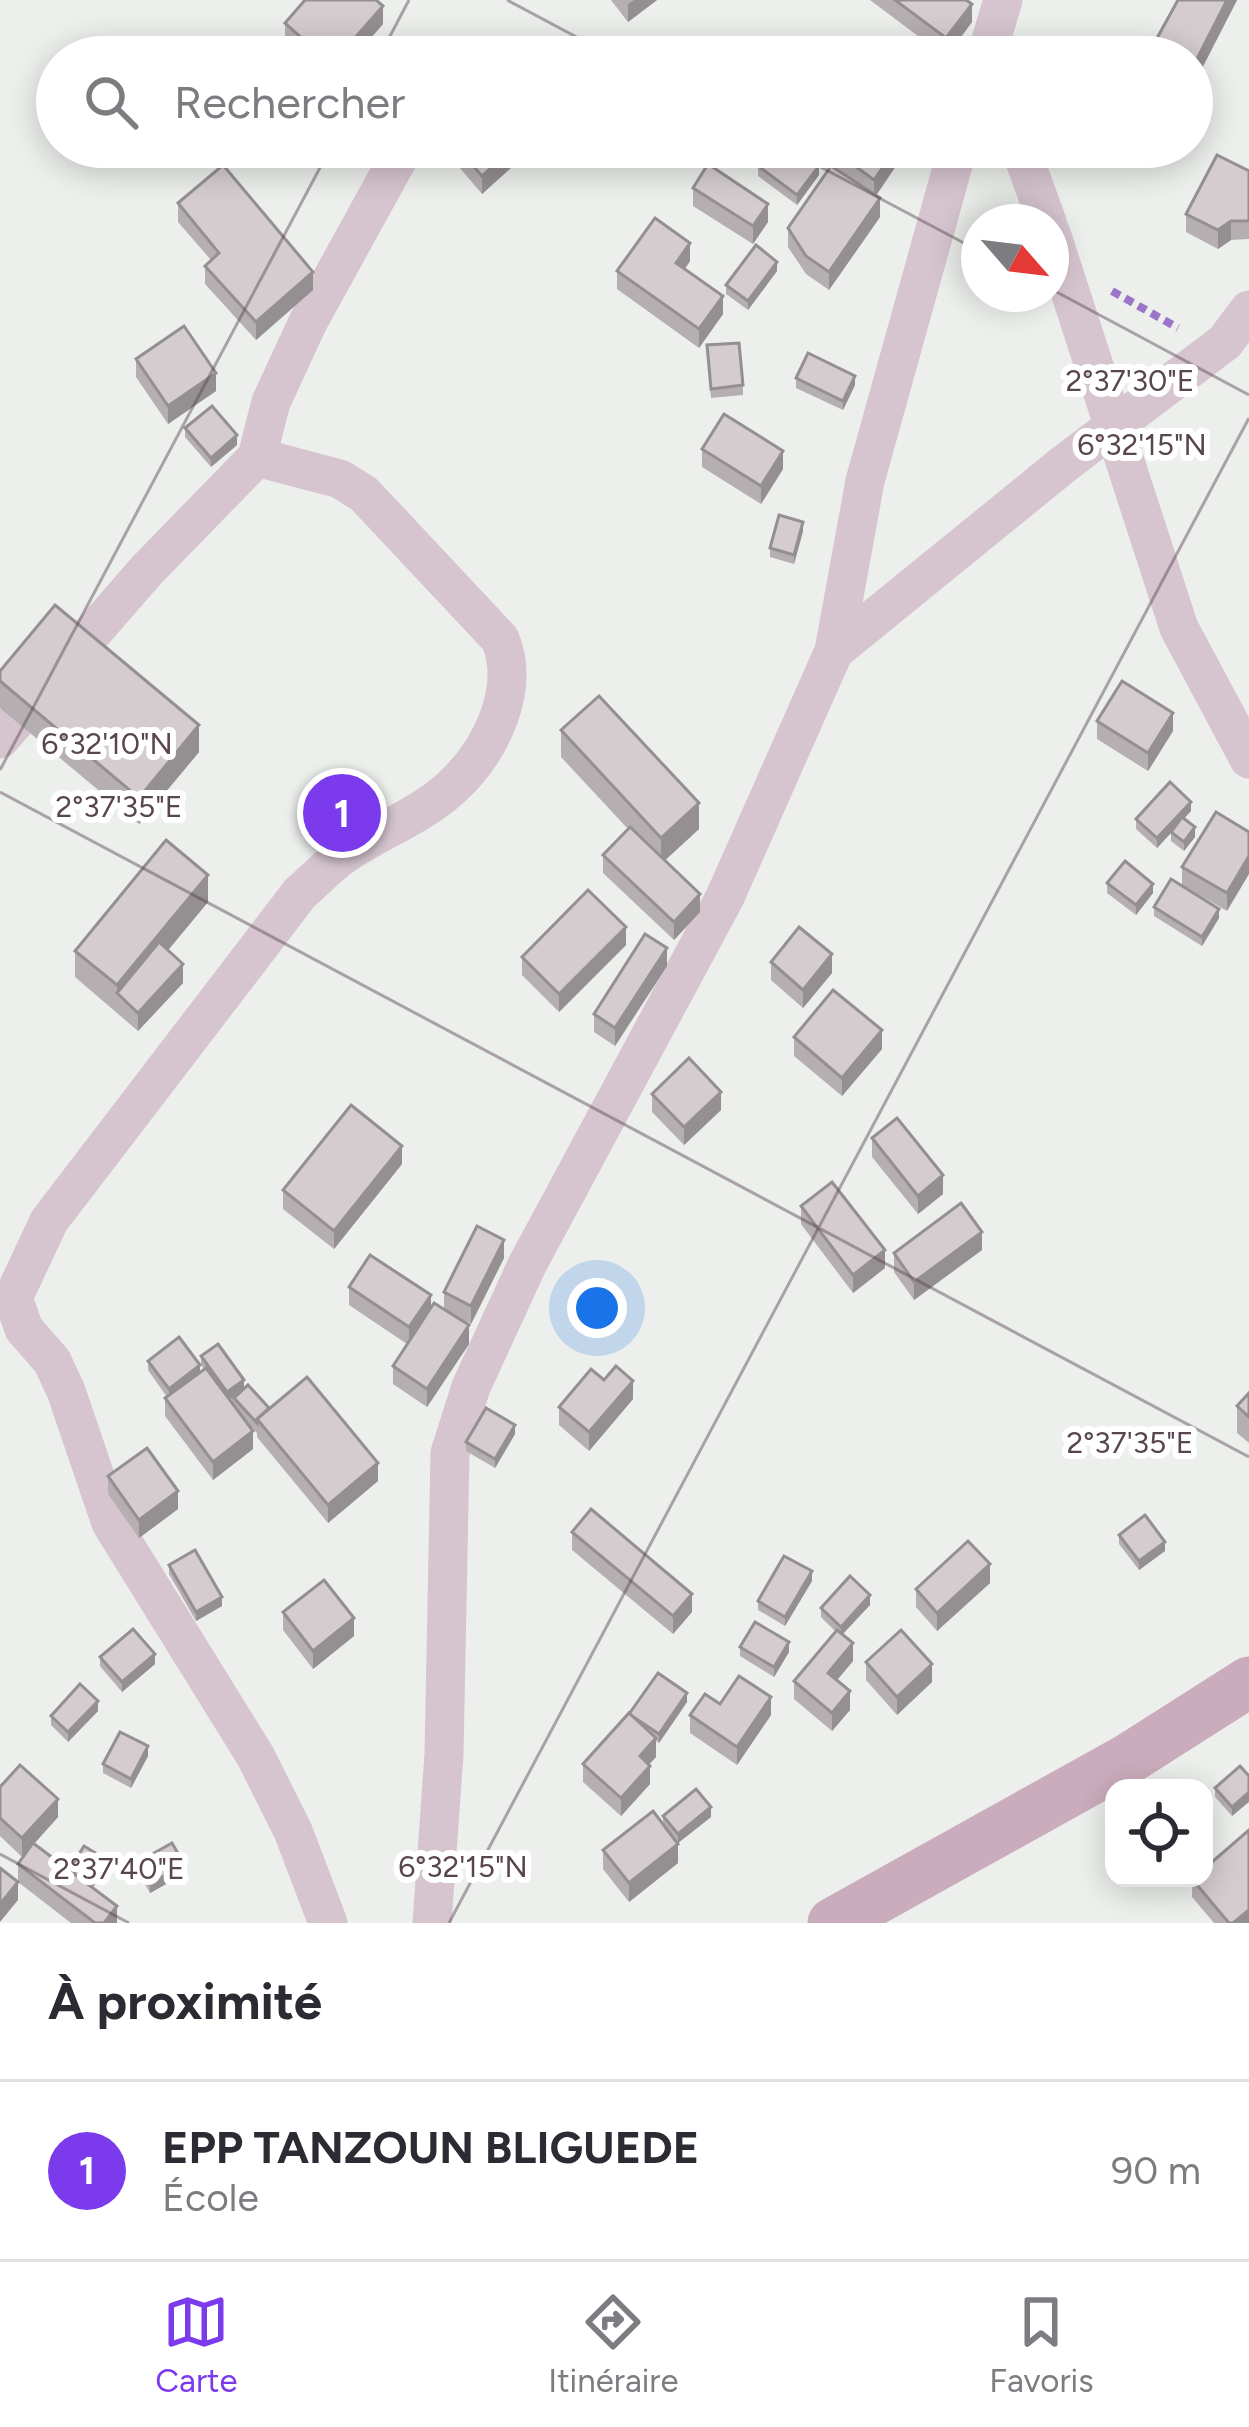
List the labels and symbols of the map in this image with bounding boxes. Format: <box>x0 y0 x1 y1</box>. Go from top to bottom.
north arrow <box>961 204 1069 312</box>
text: 2°37'30"E <box>1065 362 1195 399</box>
text: 6°32'15"N <box>1077 426 1207 463</box>
text: 6°32'10"N <box>41 725 173 762</box>
pin: 1 <box>303 768 381 858</box>
text: 2°37'35"E <box>55 788 183 825</box>
your location <box>567 1278 627 1338</box>
text: 2°37'35"E <box>1066 1424 1194 1461</box>
text: 6°32'15"N <box>398 1848 528 1885</box>
text: 2°37'40"E <box>53 1850 185 1887</box>

